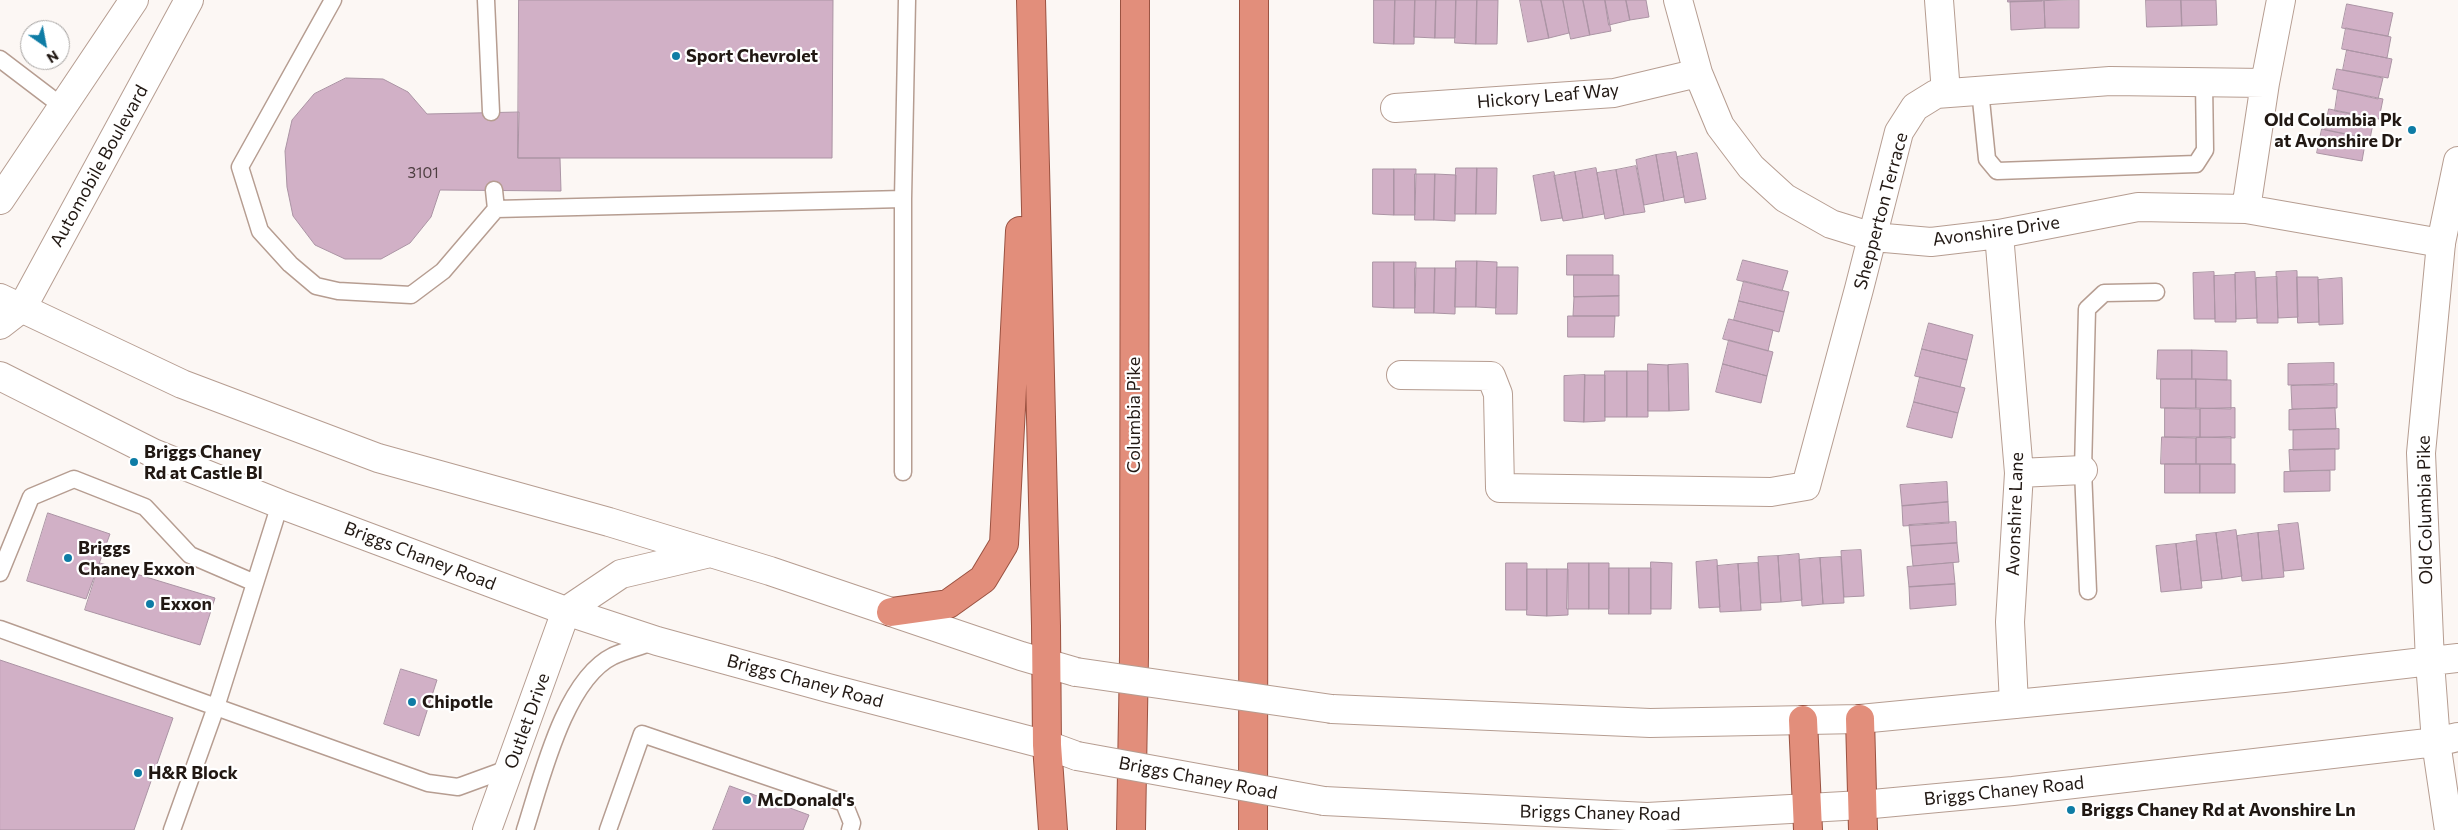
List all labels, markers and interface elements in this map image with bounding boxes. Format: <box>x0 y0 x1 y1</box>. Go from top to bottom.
north arrow <box>20 20 70 70</box>
place label: Sport Chevrolet <box>686 45 818 67</box>
text: N <box>44 47 62 67</box>
marker: Sport Chevrolet <box>670 50 682 62</box>
street label: Hickory Leaf Way <box>1476 79 1620 113</box>
street label: Automobile Boulevard <box>46 81 152 251</box>
place label: Old Columbia Pk at Avonshire Dr <box>2264 109 2402 152</box>
marker: Old Columbia Pk at Avonshire Dr <box>2406 124 2418 136</box>
street label: Shepperton Terrace <box>1850 130 1912 292</box>
house number: 3101 <box>407 164 439 182</box>
street label: Avonshire Drive <box>1931 211 2061 251</box>
street label: Columbia Pike <box>1123 357 1145 473</box>
street label: Old Columbia Pike <box>2413 435 2437 585</box>
place label: Briggs Chaney Rd at Castle Bl <box>144 441 263 484</box>
street label: Avonshire Lane <box>2002 452 2028 576</box>
marker: Briggs Chaney Rd at Castle Bl <box>128 456 140 468</box>
street label: Briggs Chaney Road <box>341 517 499 595</box>
place label: Briggs Chaney Exxon <box>78 537 195 580</box>
marker: Briggs Chaney Exxon <box>62 552 74 564</box>
place label: Exxon <box>160 593 212 615</box>
marker: Exxon <box>144 598 156 610</box>
street label: Briggs Chaney Road <box>724 650 886 712</box>
street label: Outlet Drive <box>500 670 554 772</box>
place label: Chipotle <box>422 691 493 713</box>
marker: Chipotle <box>406 696 418 708</box>
street label: Briggs Chaney Road <box>1117 752 1279 804</box>
place label: H&R Block <box>148 762 238 784</box>
marker: H&R Block <box>132 767 144 779</box>
street label: Briggs Chaney Road <box>1923 772 2085 810</box>
place label: McDonald's <box>757 789 855 811</box>
marker: McDonald's <box>741 794 753 806</box>
place label: Briggs Chaney Rd at Avonshire Ln <box>2081 799 2356 821</box>
street label: Briggs Chaney Road <box>1519 801 1681 825</box>
marker: Briggs Chaney Rd at Avonshire Ln <box>2065 804 2077 816</box>

